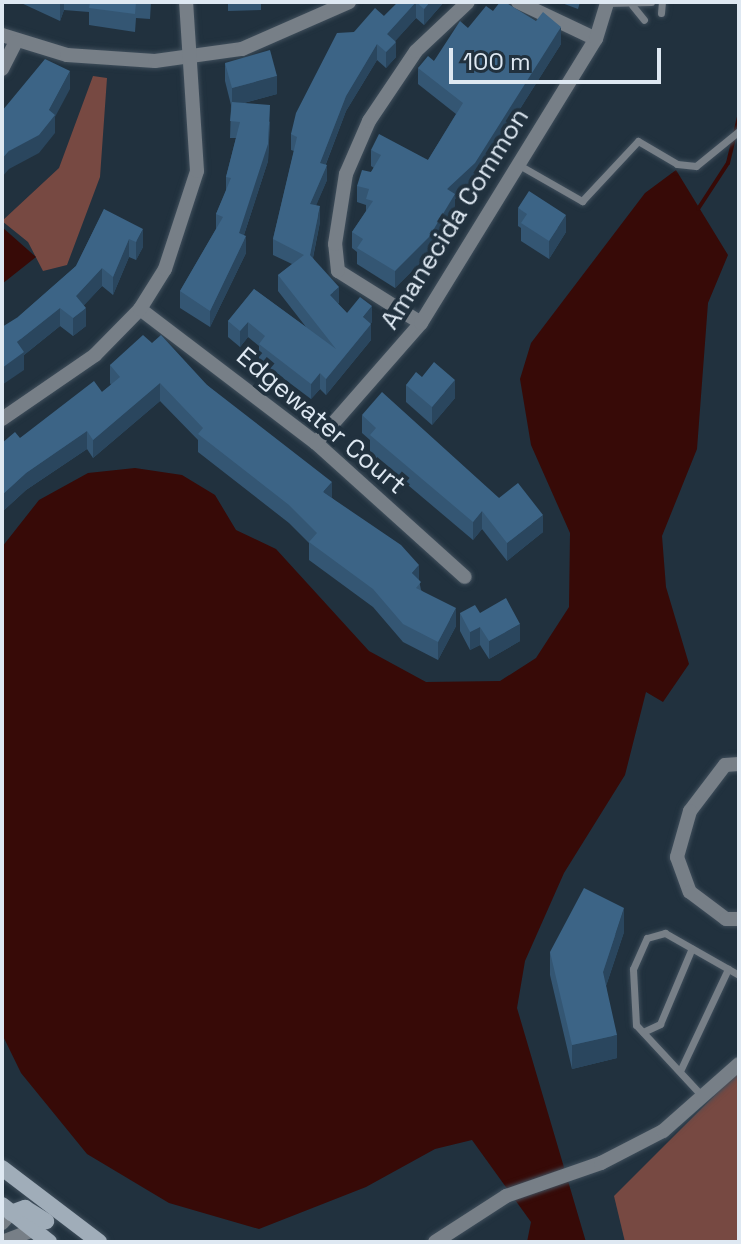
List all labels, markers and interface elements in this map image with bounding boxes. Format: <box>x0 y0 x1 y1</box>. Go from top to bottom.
scale bar <box>453 32 665 82</box>
text: 100 m <box>463 46 531 77</box>
street label: Amanecida Common <box>374 103 536 335</box>
street label: Edgewater Court <box>230 341 412 501</box>

